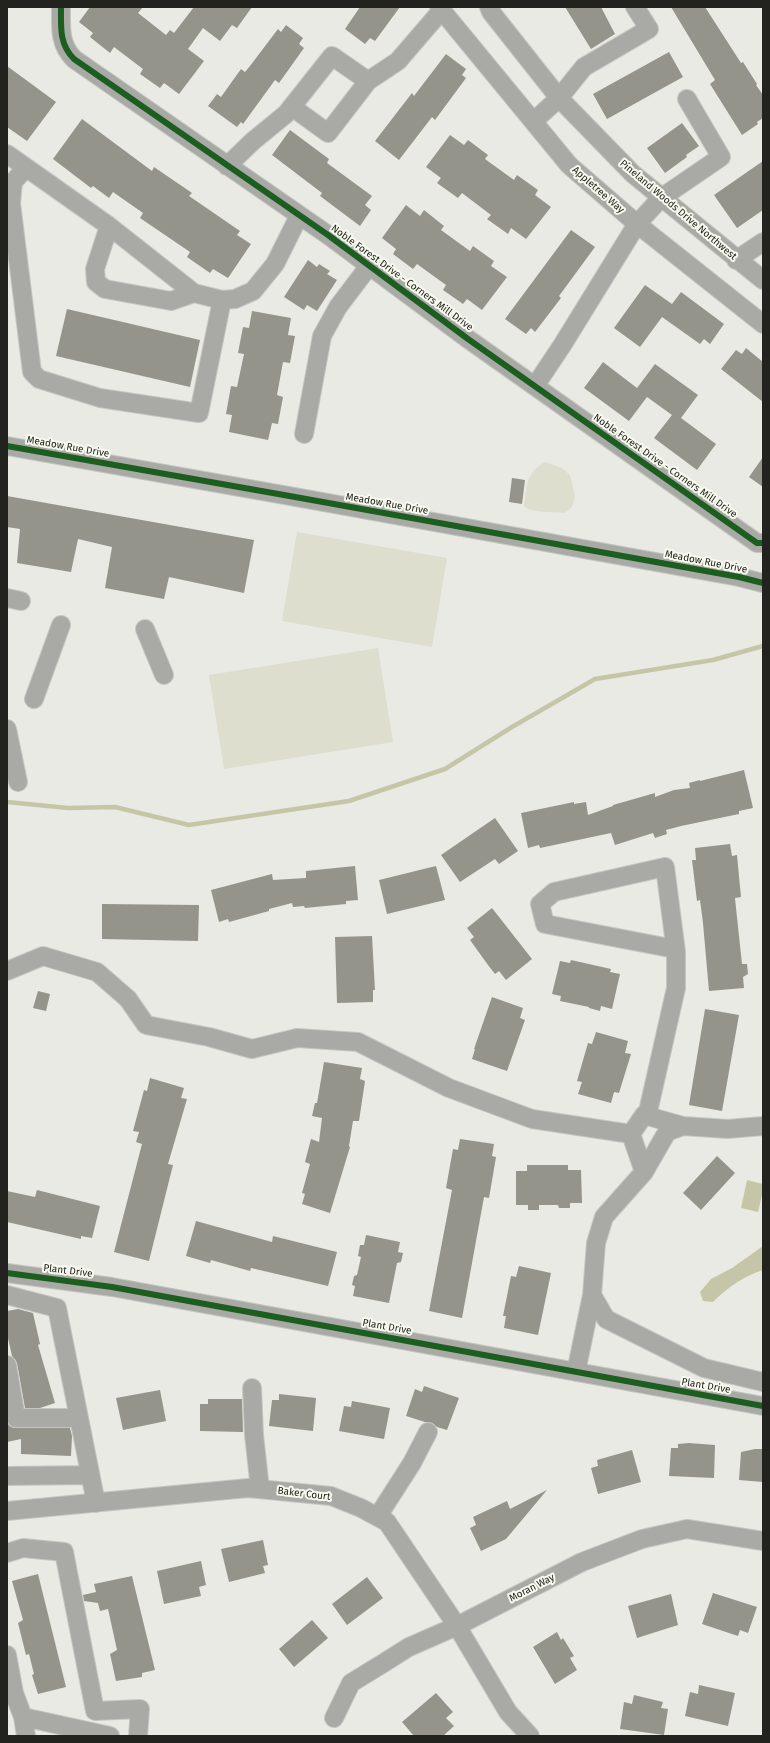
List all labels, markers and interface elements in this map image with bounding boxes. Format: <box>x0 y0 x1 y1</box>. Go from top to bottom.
street label: Pineland Woods Drive Northwest <box>617 158 739 262</box>
street label: Appletree Way <box>570 164 626 216</box>
street label: Noble Forest Drive - Corners Mill Drive <box>329 222 475 334</box>
street label: Noble Forest Drive - Corners Mill Drive <box>591 412 739 520</box>
street label: Meadow Rue Drive <box>26 434 110 460</box>
street label: Meadow Rue Drive <box>345 491 429 517</box>
street label: Meadow Rue Drive <box>664 548 748 576</box>
street label: Plant Drive <box>43 1262 93 1280</box>
street label: Plant Drive <box>362 1317 412 1337</box>
street label: Plant Drive <box>681 1376 731 1396</box>
street label: Baker Court <box>277 1485 331 1503</box>
street label: Moran Way <box>507 1571 557 1605</box>

